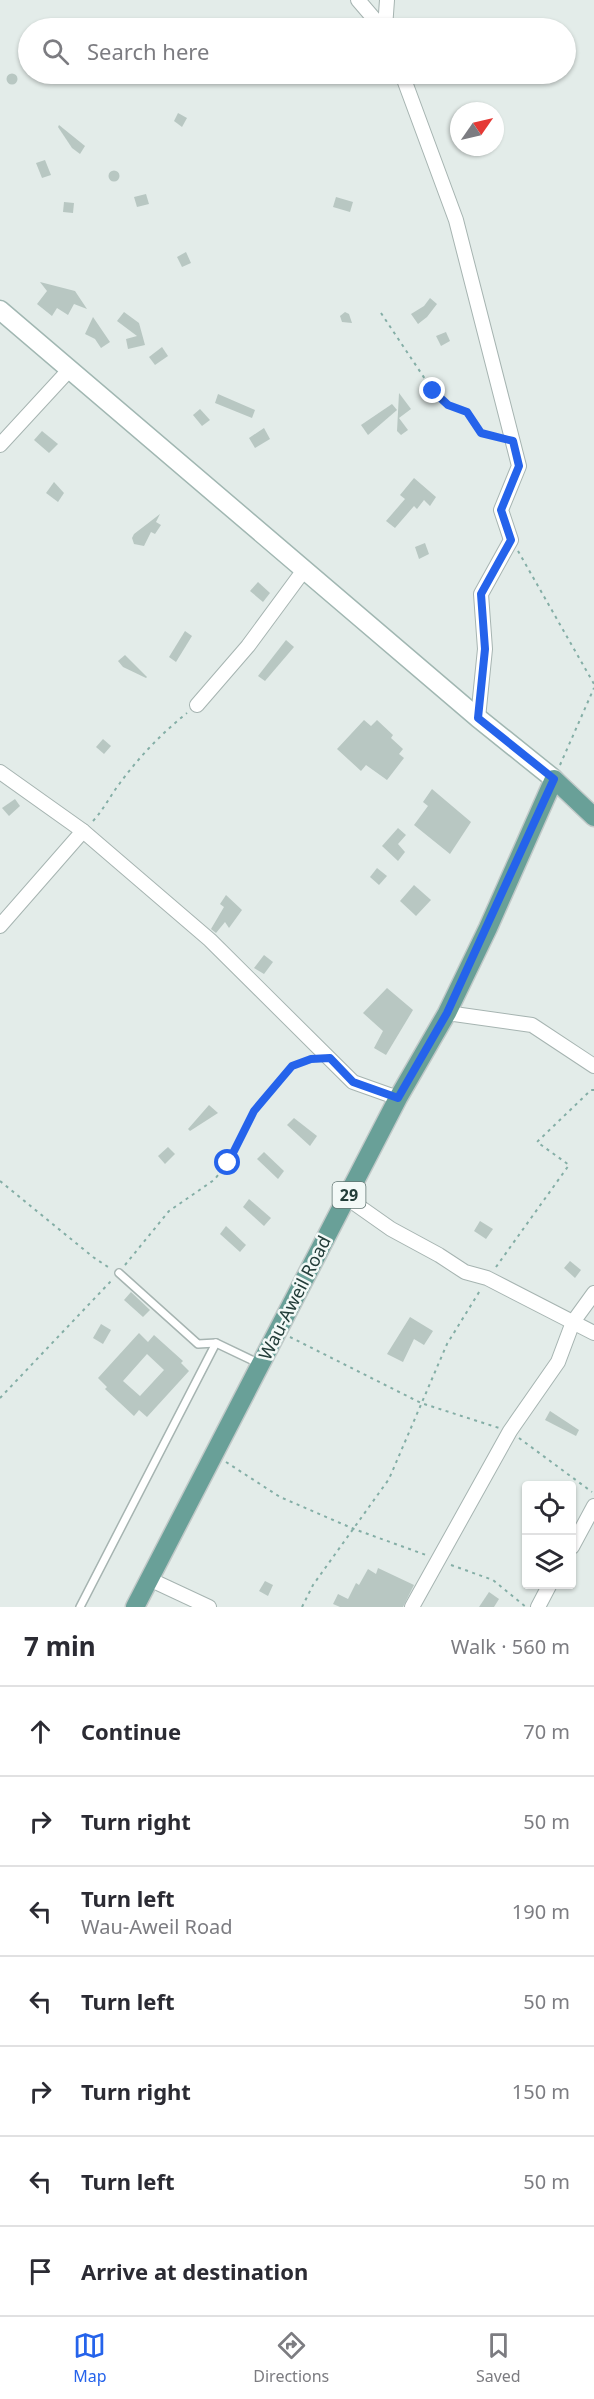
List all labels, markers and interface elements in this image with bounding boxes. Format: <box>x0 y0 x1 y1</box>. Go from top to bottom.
search box <box>18 18 576 84</box>
icon: search <box>39 35 72 68</box>
text: Search here <box>87 36 209 66</box>
north arrow <box>450 102 504 156</box>
route end <box>419 377 445 403</box>
route start <box>214 1149 240 1175</box>
road number: 29 <box>332 1182 366 1208</box>
street label: Wau-Aweil Road <box>252 1231 336 1364</box>
map controls <box>522 1481 576 1589</box>
button: locate <box>522 1481 576 1535</box>
button: layers <box>522 1535 576 1589</box>
text: 7 min <box>24 1628 96 1664</box>
text: Walk · 560 m <box>451 1633 570 1660</box>
icon: ahead <box>24 1715 57 1748</box>
text: Continue <box>81 1716 181 1746</box>
text: 70 m <box>523 1718 570 1745</box>
icon: right <box>24 1805 57 1838</box>
text: Turn right <box>81 1806 191 1836</box>
text: 50 m <box>523 1808 570 1835</box>
text: Turn left <box>81 1883 175 1913</box>
icon: left <box>24 1895 57 1928</box>
text: 190 m <box>512 1898 570 1925</box>
text: Wau-Aweil Road <box>81 1913 233 1940</box>
icon: left <box>24 1985 57 2018</box>
text: Turn left <box>81 1986 175 2016</box>
text: 50 m <box>523 1988 570 2015</box>
icon: right <box>24 2075 57 2108</box>
text: Turn right <box>81 2076 191 2106</box>
text: 150 m <box>512 2078 570 2105</box>
icon: left <box>24 2165 57 2198</box>
text: Turn left <box>81 2166 175 2196</box>
text: 50 m <box>523 2168 570 2195</box>
icon: arrive <box>24 2255 57 2288</box>
text: Arrive at destination <box>81 2256 308 2286</box>
tab: Map <box>73 2329 107 2387</box>
tab: Directions <box>253 2329 329 2387</box>
tab: Saved <box>476 2329 521 2387</box>

